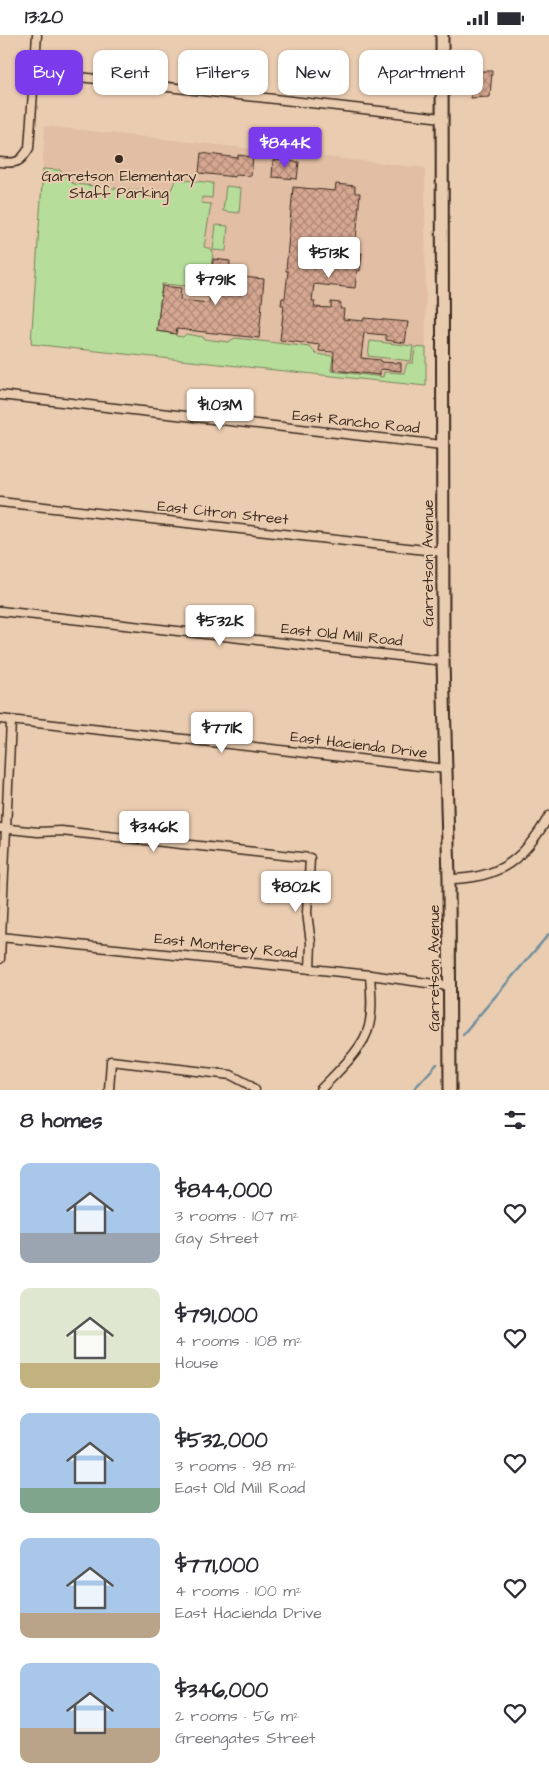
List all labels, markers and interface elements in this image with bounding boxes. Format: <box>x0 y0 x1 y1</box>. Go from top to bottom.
text: 13:20 <box>25 4 63 31</box>
chip: Buy <box>15 50 83 95</box>
chip: Rent <box>93 50 168 95</box>
chip: Filters <box>178 50 268 95</box>
chip: New <box>278 50 349 95</box>
chip: Apartment <box>359 50 483 95</box>
pin: $844K <box>250 127 320 169</box>
text: $844K <box>260 132 310 154</box>
marker: Garretson Elementary Staff Parking <box>113 153 125 165</box>
place label: Garretson Elementary Staff Parking <box>41 166 197 205</box>
pin: $513K <box>294 237 364 279</box>
text: $513K <box>309 242 349 264</box>
pin: $791K <box>181 263 251 306</box>
text: $791K <box>196 269 236 291</box>
pin: $1.03M <box>179 389 261 431</box>
text: $1.03M <box>198 394 242 416</box>
street label: East Rancho Road <box>291 405 421 439</box>
street label: East Citron Street <box>156 496 290 530</box>
street label: Garretson Avenue <box>418 500 439 626</box>
pin: $532K <box>185 605 255 647</box>
text: $532K <box>196 610 244 632</box>
street label: East Old Mill Road <box>280 618 404 652</box>
pin: $771K <box>187 711 257 754</box>
text: $771K <box>202 717 242 739</box>
street label: East Hacienda Drive <box>289 726 429 764</box>
pin: $346K <box>119 811 189 853</box>
text: $346K <box>130 816 178 838</box>
pin: $802K <box>261 871 331 913</box>
text: $802K <box>272 876 320 898</box>
street label: Garretson Avenue <box>424 905 445 1031</box>
street label: East Monterey Road <box>153 928 299 965</box>
text: 8 homes <box>20 1106 102 1135</box>
icon: filters <box>501 1106 529 1134</box>
text: $844,000 <box>175 1176 272 1205</box>
icon: home <box>60 1183 120 1243</box>
icon: heart <box>501 1199 529 1227</box>
text: 3 rooms · 107 m² <box>175 1205 299 1227</box>
text: Gay Street <box>175 1227 259 1249</box>
text: $791,000 <box>175 1301 258 1330</box>
icon: home <box>60 1308 120 1368</box>
icon: heart <box>501 1324 529 1352</box>
text: 4 rooms · 108 m² <box>175 1330 302 1352</box>
text: House <box>175 1352 219 1374</box>
text: $532,000 <box>175 1426 268 1455</box>
icon: home <box>60 1433 120 1493</box>
icon: heart <box>501 1449 529 1477</box>
text: 3 rooms · 98 m² <box>175 1455 296 1477</box>
text: East Old Mill Road <box>175 1477 305 1499</box>
text: $771,000 <box>175 1551 259 1580</box>
icon: home <box>60 1558 120 1618</box>
icon: heart <box>501 1574 529 1602</box>
text: 4 rooms · 100 m² <box>175 1580 302 1602</box>
text: East Hacienda Drive <box>175 1602 322 1624</box>
text: $346,000 <box>175 1676 268 1705</box>
icon: home <box>60 1683 120 1743</box>
icon: heart <box>501 1699 529 1727</box>
text: 2 rooms · 56 m² <box>175 1705 299 1727</box>
text: Greengates Street <box>175 1727 316 1749</box>

